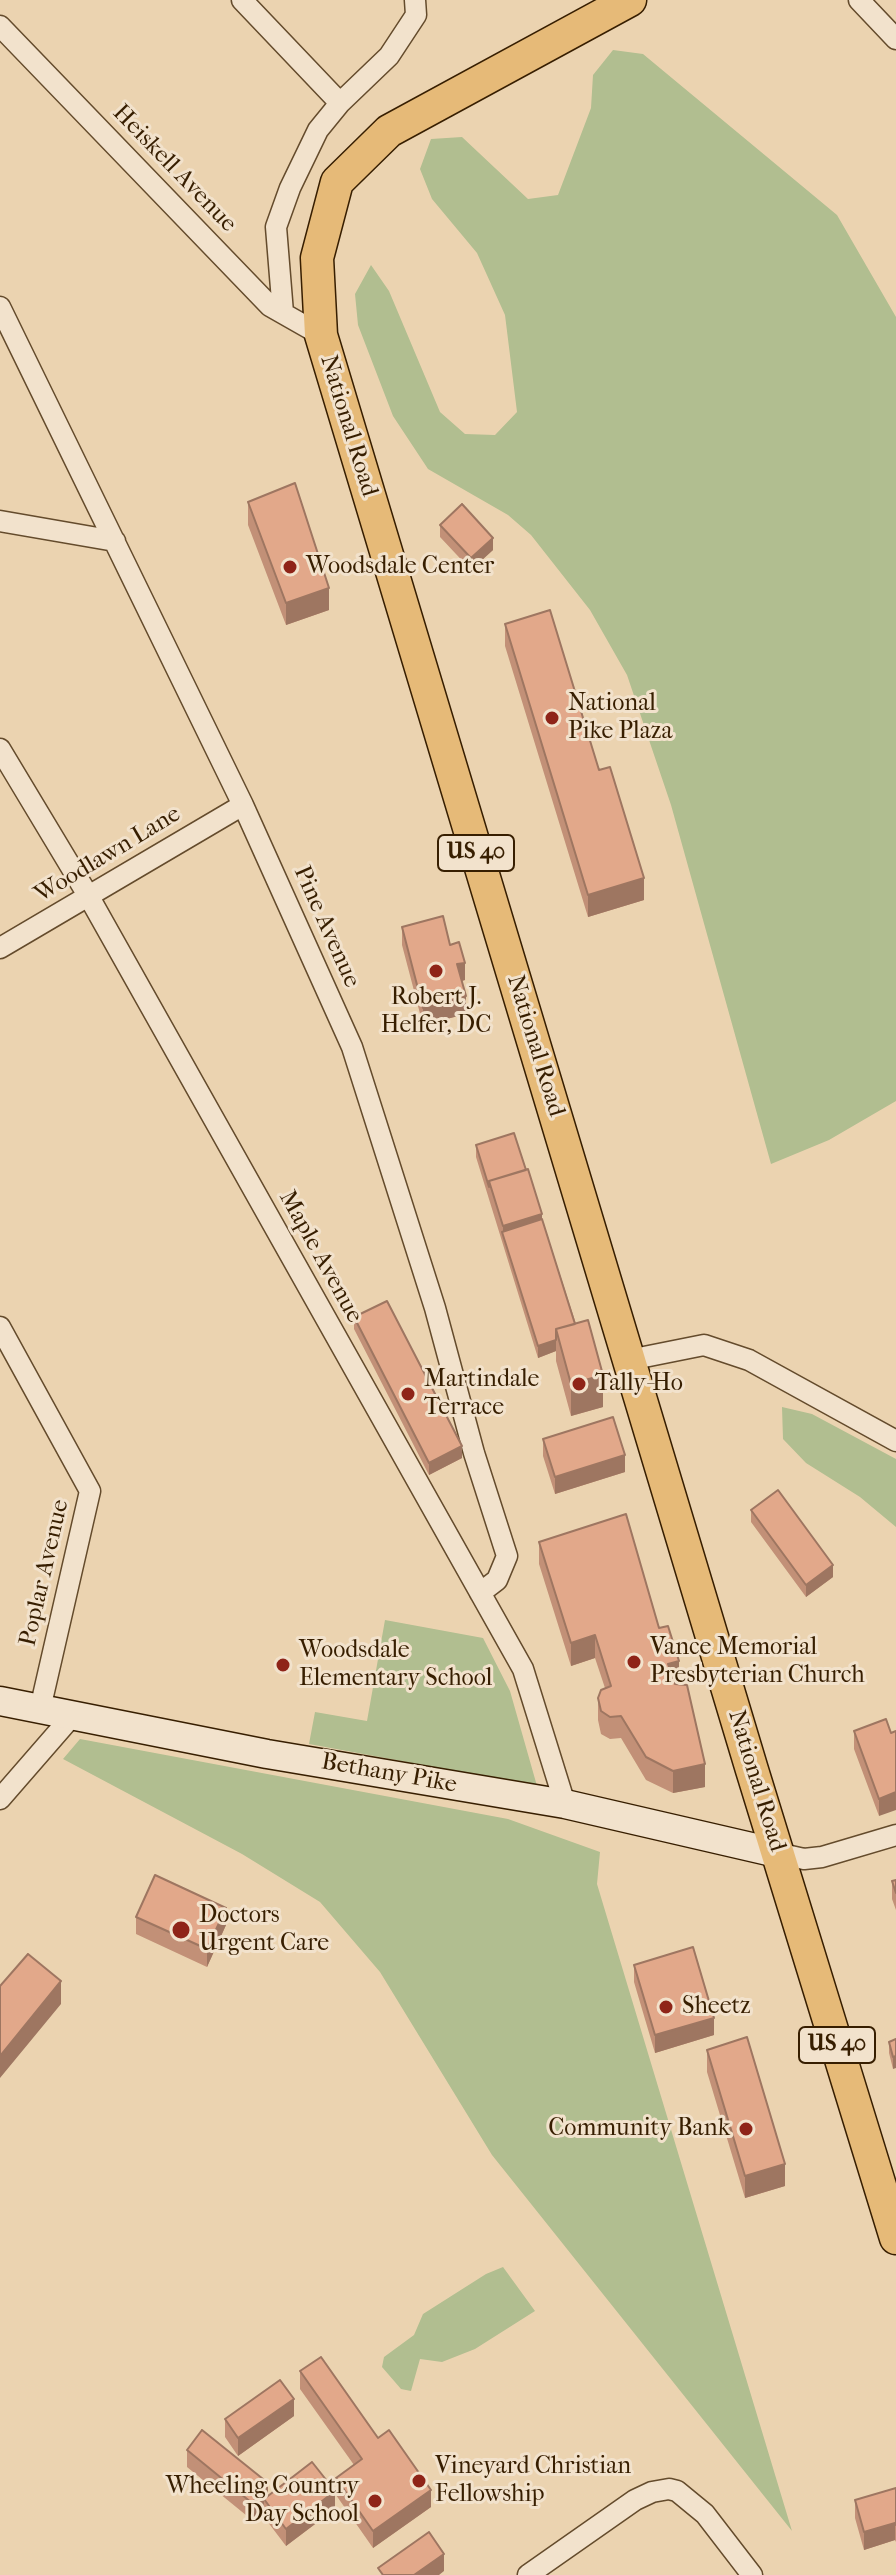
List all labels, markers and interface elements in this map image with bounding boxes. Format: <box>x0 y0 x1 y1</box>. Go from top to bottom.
street label: Heiskell Avenue <box>106 99 242 239</box>
street label: National Road <box>313 352 383 500</box>
place label: Woodsdale Center <box>306 553 494 581</box>
marker: Woodsdale Center <box>281 558 299 576</box>
place label: National Pike Plaza <box>568 690 673 746</box>
marker: National Pike Plaza <box>543 709 561 727</box>
street label: Woodlawn Lane <box>30 800 186 910</box>
road number: US 40 <box>438 835 514 871</box>
street label: Pine Avenue <box>286 862 366 992</box>
marker: Robert J. Helfer, DC <box>427 962 445 980</box>
street label: National Road <box>500 972 570 1120</box>
place label: Robert J. Helfer, DC <box>381 984 491 1040</box>
street label: Maple Avenue <box>272 1186 368 1328</box>
place label: Martindale Terrace <box>424 1366 539 1422</box>
place label: Tally-Ho <box>595 1370 683 1398</box>
marker: Tally-Ho <box>570 1375 588 1393</box>
marker: Martindale Terrace <box>399 1385 417 1403</box>
street label: Poplar Avenue <box>14 1497 76 1649</box>
place label: Vance Memorial Presbyterian Church <box>650 1634 865 1690</box>
place label: Woodsdale Elementary School <box>299 1637 492 1693</box>
marker: Vance Memorial Presbyterian Church <box>625 1653 643 1671</box>
marker: Woodsdale Elementary School <box>274 1656 292 1674</box>
street label: National Road <box>721 1707 791 1855</box>
street label: Bethany Pike <box>319 1748 459 1800</box>
place label: Doctors Urgent Care <box>199 1902 329 1958</box>
marker: Doctors Urgent Care <box>170 1919 192 1941</box>
place label: Sheetz <box>682 1993 751 2021</box>
marker: Sheetz <box>657 1998 675 2016</box>
road number: US 40 <box>799 2027 875 2063</box>
place label: Community Bank <box>548 2115 730 2143</box>
marker: Community Bank <box>737 2120 755 2138</box>
place label: Vineyard Christian Fellowship <box>435 2453 631 2509</box>
marker: Vineyard Christian Fellowship <box>410 2472 428 2490</box>
place label: Wheeling Country Day School <box>166 2473 359 2529</box>
marker: Wheeling Country Day School <box>366 2492 384 2510</box>

